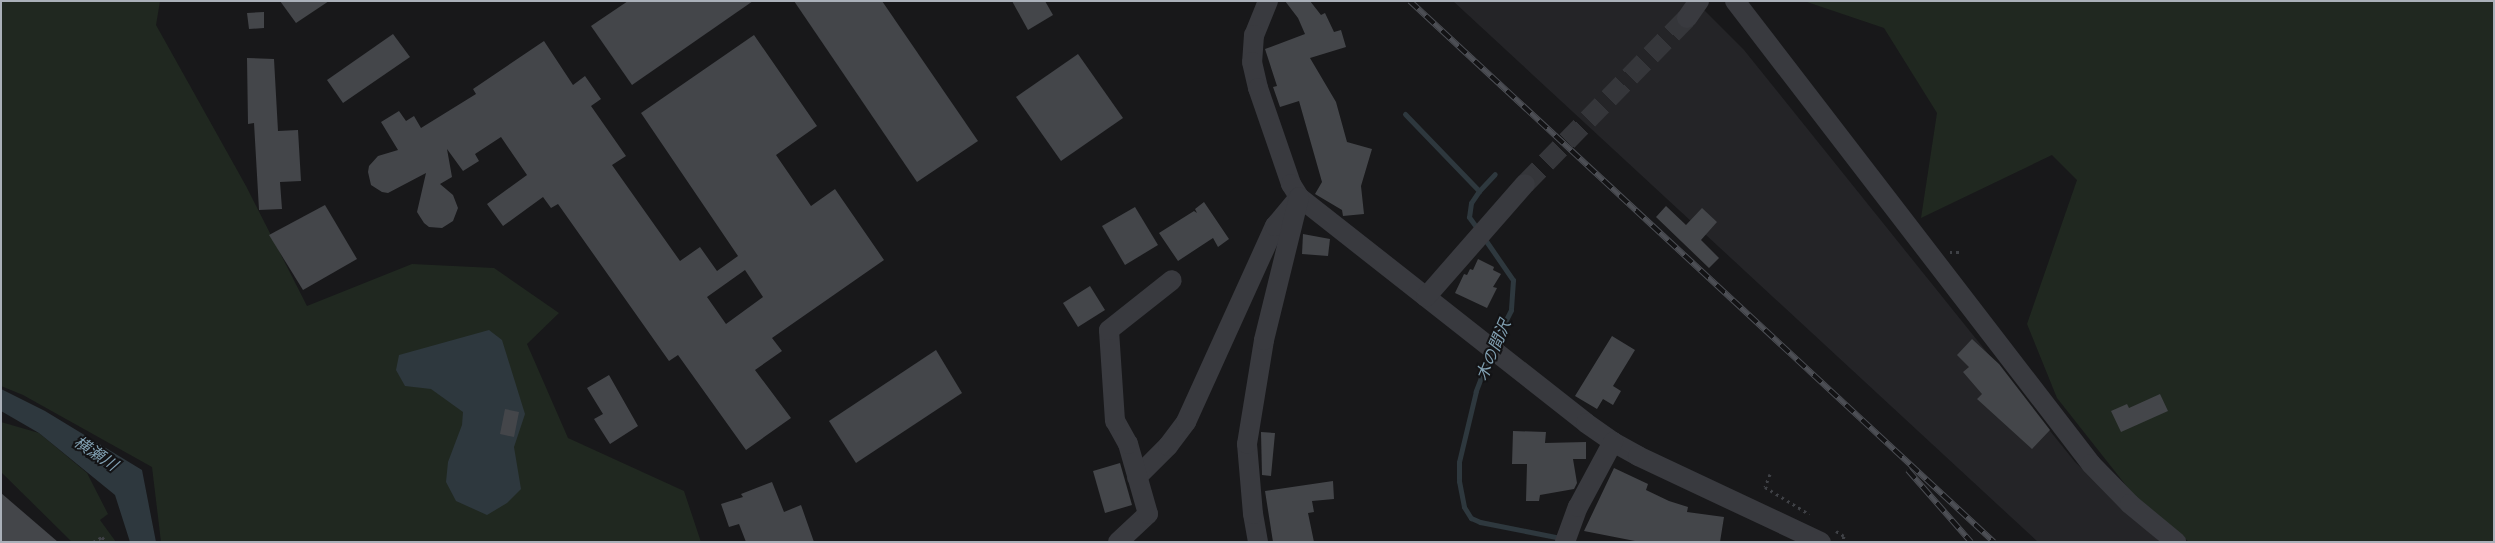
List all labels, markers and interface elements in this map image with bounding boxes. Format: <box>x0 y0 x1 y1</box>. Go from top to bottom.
water label: 木の間沢 <box>1472 317 1514 383</box>
water label: 横瀬川 <box>71 432 121 474</box>

